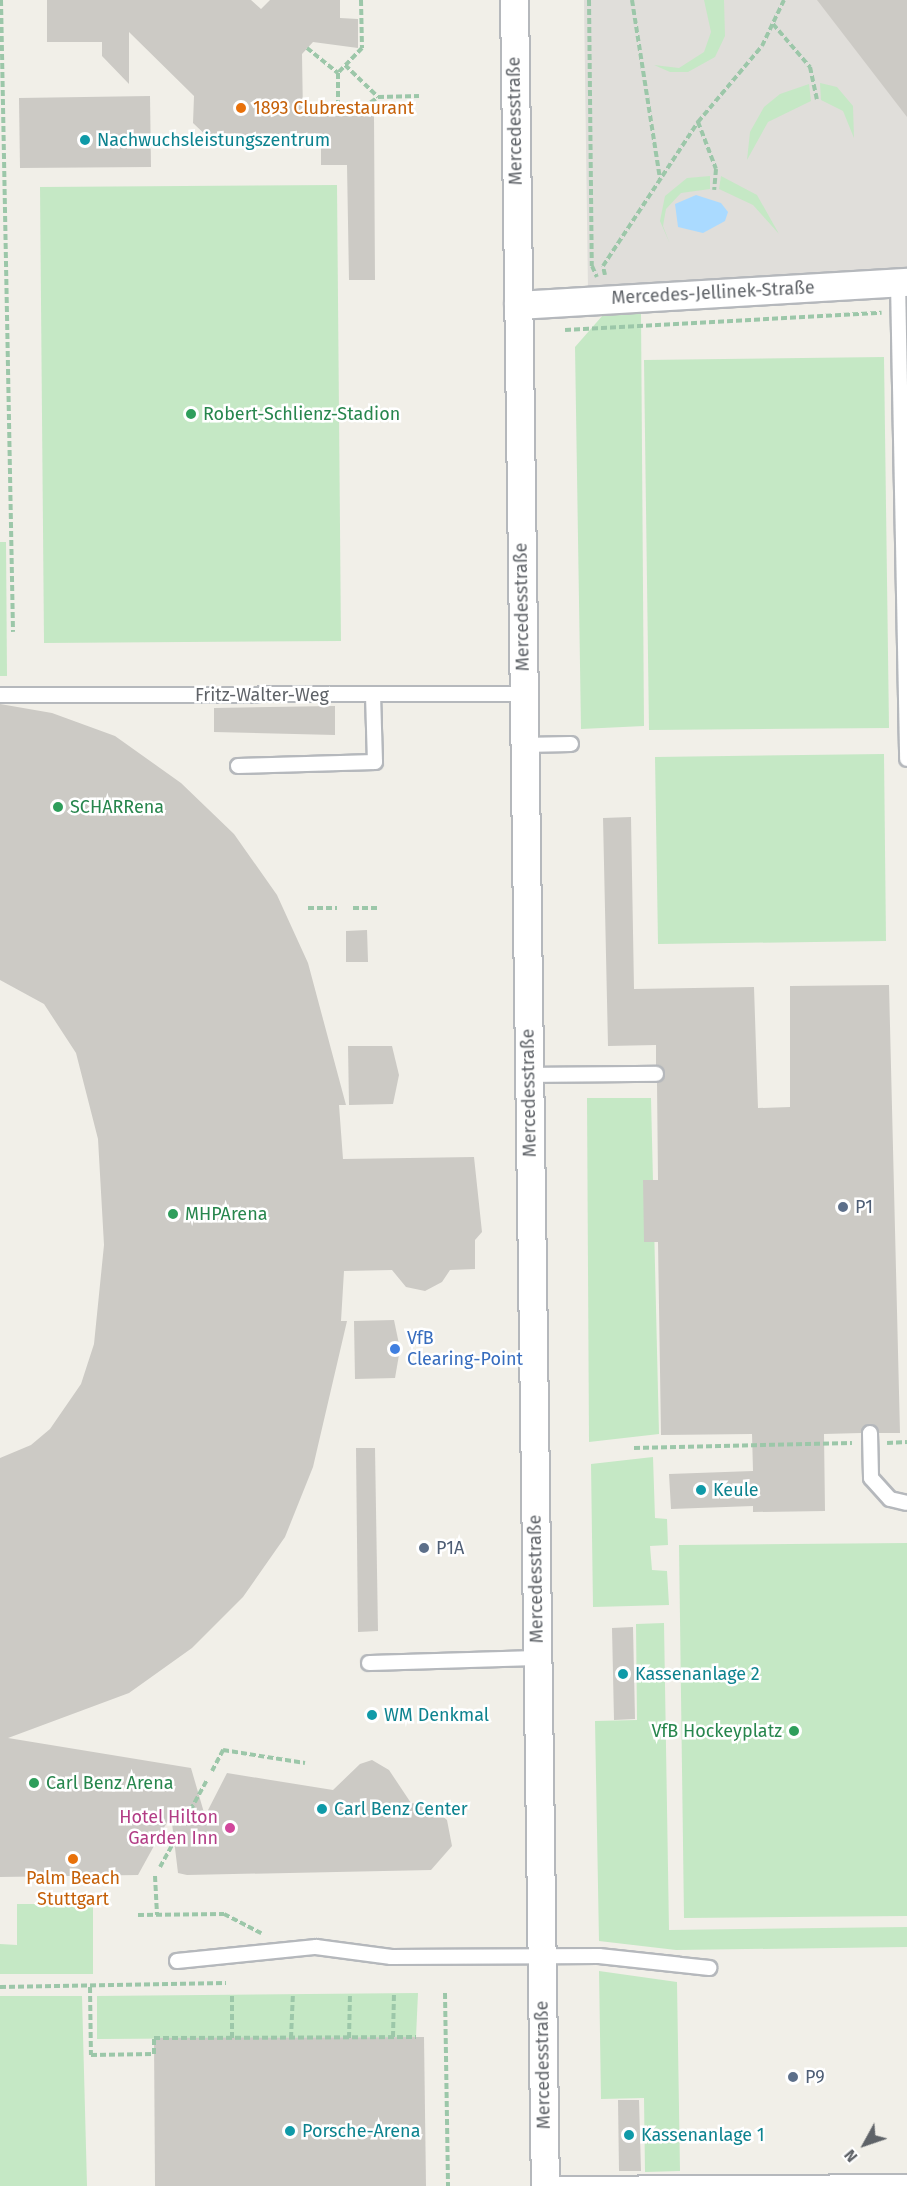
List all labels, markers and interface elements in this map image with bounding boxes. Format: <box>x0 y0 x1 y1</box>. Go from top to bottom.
street label: Mercedesstraße <box>503 57 527 185</box>
place label: 1893 Clubrestaurant <box>253 97 414 119</box>
marker: 1893 Clubrestaurant <box>234 101 248 115</box>
place label: Nachwuchsleistungszentrum <box>97 129 330 151</box>
marker: Nachwuchsleistungszentrum <box>78 133 92 147</box>
street label: Mercedes-Jellinek-Straße <box>611 277 815 309</box>
place label: Robert-Schlienz-Stadion <box>203 403 400 425</box>
marker: Robert-Schlienz-Stadion <box>184 407 198 421</box>
street label: Mercedesstraße <box>510 543 534 671</box>
street label: Fritz-Walter-Weg <box>195 684 329 706</box>
place label: SCHARRena <box>70 796 164 818</box>
marker: SCHARRena <box>51 800 65 814</box>
street label: Mercedesstraße <box>517 1029 541 1157</box>
place label: P1 <box>855 1196 873 1218</box>
marker: P1 <box>836 1200 850 1214</box>
place label: MHPArena <box>185 1203 267 1225</box>
marker: MHPArena <box>166 1207 180 1221</box>
place label: VfB Clearing-Point <box>407 1328 523 1370</box>
marker: VfB Clearing-Point <box>388 1342 402 1356</box>
place label: Keule <box>713 1479 759 1501</box>
marker: Keule <box>694 1483 708 1497</box>
street label: Mercedesstraße <box>524 1515 548 1643</box>
place label: P1A <box>436 1537 464 1559</box>
marker: P1A <box>417 1541 431 1555</box>
place label: Kassenanlage 2 <box>635 1663 760 1685</box>
marker: Kassenanlage 2 <box>616 1667 630 1681</box>
place label: WM Denkmal <box>384 1704 489 1726</box>
marker: WM Denkmal <box>365 1708 379 1722</box>
place label: VfB Hockeyplatz <box>651 1720 782 1742</box>
marker: VfB Hockeyplatz <box>787 1724 801 1738</box>
place label: Carl Benz Arena <box>46 1772 173 1794</box>
marker: Carl Benz Arena <box>27 1776 41 1790</box>
place label: Carl Benz Center <box>334 1798 468 1820</box>
marker: Carl Benz Center <box>315 1802 329 1816</box>
place label: Hotel Hilton Garden Inn <box>119 1807 218 1850</box>
marker: Hotel Hilton Garden Inn <box>223 1821 237 1835</box>
marker: Palm Beach Stuttgart <box>66 1852 80 1866</box>
place label: Palm Beach Stuttgart <box>26 1868 120 1910</box>
street label: Mercedesstraße <box>531 2001 555 2129</box>
place label: P9 <box>805 2066 825 2088</box>
marker: P9 <box>786 2070 800 2084</box>
north arrow <box>835 2114 895 2174</box>
place label: Porsche-Arena <box>302 2120 420 2142</box>
marker: Porsche-Arena <box>283 2124 297 2138</box>
place label: Kassenanlage 1 <box>641 2124 765 2146</box>
marker: Kassenanlage 1 <box>622 2128 636 2142</box>
text: N <box>840 2146 862 2166</box>

